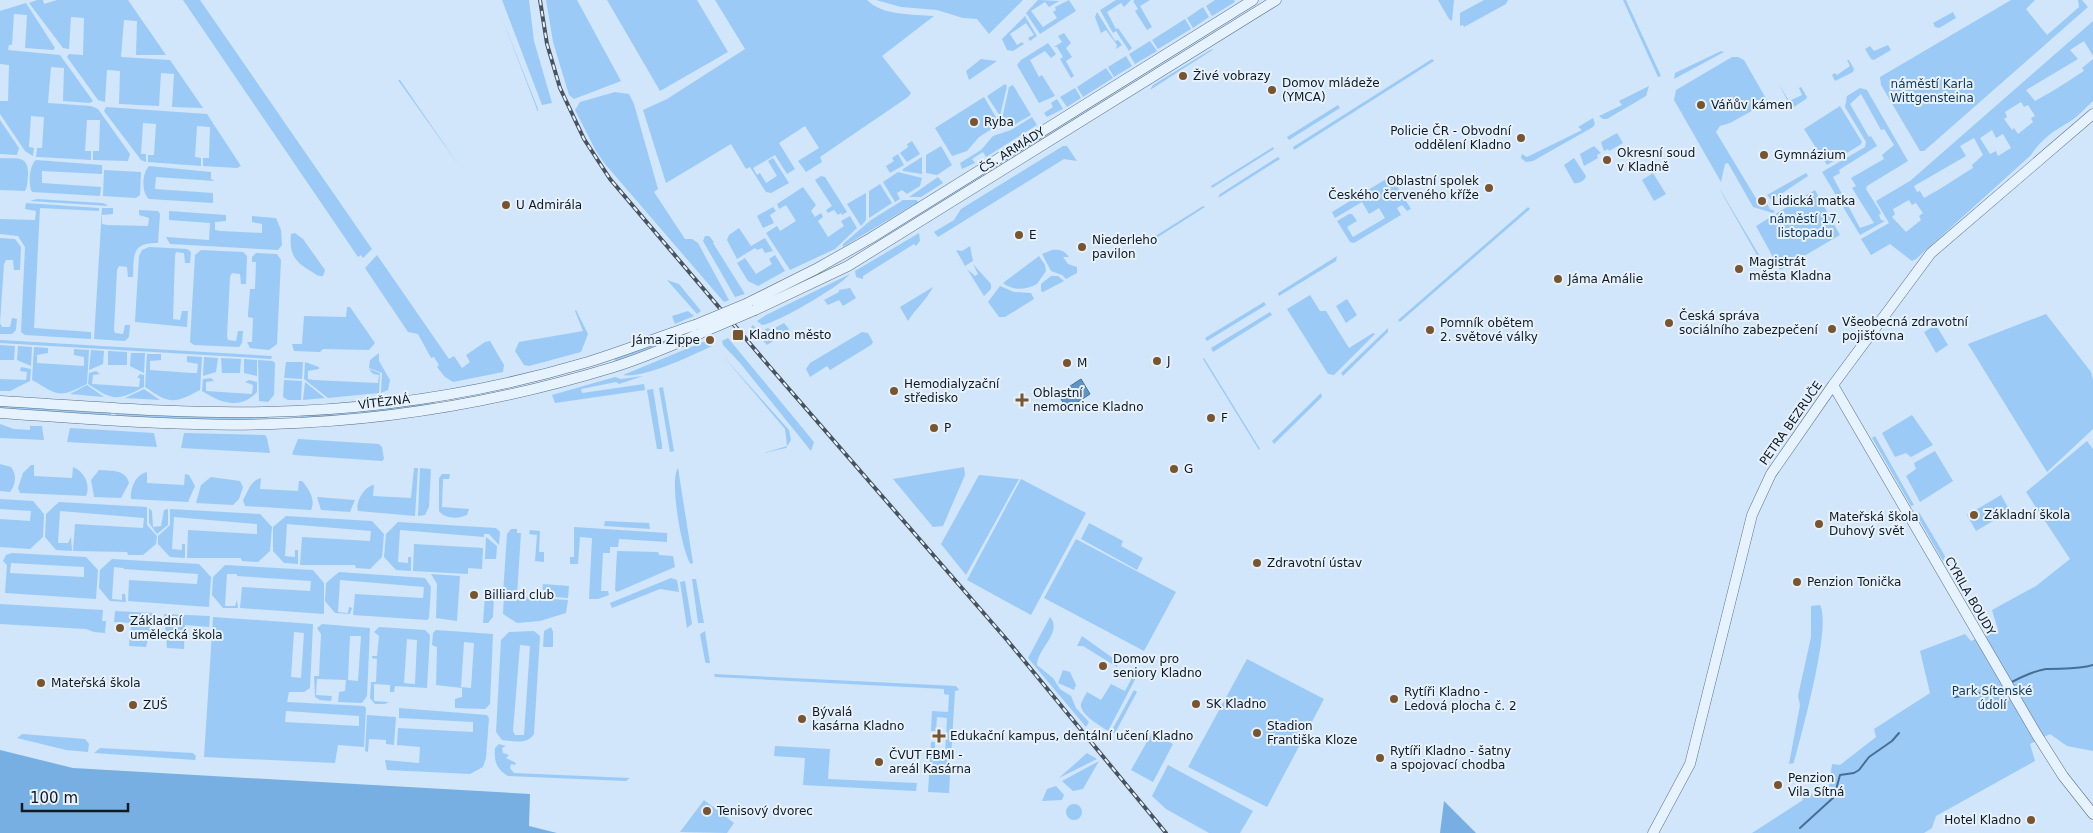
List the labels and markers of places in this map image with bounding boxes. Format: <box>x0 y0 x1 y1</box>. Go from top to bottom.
place label: Živé vobrazy <box>1193 68 1271 83</box>
marker: Živé vobrazy <box>1177 70 1189 82</box>
place label: Domov mládeže (YMCA) <box>1282 76 1380 104</box>
marker: Domov mládeže (YMCA) <box>1266 84 1278 96</box>
place label: Váňův kámen <box>1711 98 1793 112</box>
marker: Váňův kámen <box>1695 99 1707 111</box>
place label: Ryba <box>984 115 1014 129</box>
marker: Ryba <box>968 116 980 128</box>
place label: Policie ČR - Obvodní oddělení Kladno <box>1390 123 1512 152</box>
marker: Policie ČR - Obvodní oddělení Kladno <box>1515 132 1527 144</box>
place label: Okresní soud v Kladně <box>1617 146 1695 174</box>
place label: Gymnázium <box>1774 148 1846 162</box>
marker: Gymnázium <box>1758 149 1770 161</box>
marker: Okresní soud v Kladně <box>1601 154 1613 166</box>
place label: Oblastní spolek Českého červeného kříže <box>1328 174 1479 202</box>
marker: Oblastní spolek Českého červeného kříže <box>1483 182 1495 194</box>
place label: Lidická matka <box>1772 194 1855 208</box>
marker: Lidická matka <box>1756 195 1768 207</box>
place label: U Admirála <box>516 198 582 212</box>
marker: U Admirála <box>500 199 512 211</box>
place label: E <box>1029 228 1037 242</box>
marker: E <box>1013 229 1025 241</box>
place label: Niederleho pavilon <box>1092 233 1157 261</box>
marker: Niederleho pavilon <box>1076 241 1088 253</box>
place label: Magistrát města Kladna <box>1749 255 1831 283</box>
marker: Magistrát města Kladna <box>1733 263 1745 275</box>
place label: Jáma Amálie <box>1567 272 1643 286</box>
marker: Jáma Amálie <box>1552 273 1564 285</box>
place label: Česká správa sociálního zabezpečení <box>1679 308 1818 337</box>
place label: Všeobecná zdravotní pojišťovna <box>1842 315 1969 343</box>
place label: Pomník obětem 2. světové války <box>1440 316 1538 344</box>
marker: Česká správa sociálního zabezpečení <box>1663 317 1675 329</box>
marker: Všeobecná zdravotní pojišťovna <box>1826 323 1838 335</box>
marker: Pomník obětem 2. světové války <box>1424 324 1436 336</box>
marker: Kladno město <box>731 328 745 342</box>
place label: Kladno město <box>749 328 831 342</box>
place label: Jáma Zippe <box>631 333 700 347</box>
marker: Jáma Zippe <box>704 334 716 346</box>
place label: J <box>1166 354 1171 368</box>
marker: J <box>1151 355 1163 367</box>
place label: M <box>1077 356 1087 370</box>
marker: M <box>1061 357 1073 369</box>
place label: Hemodialyzační středisko <box>904 377 1000 405</box>
marker: Hemodialyzační středisko <box>888 385 900 397</box>
place label: Oblastní nemocnice Kladno <box>1033 386 1143 414</box>
marker: Oblastní nemocnice Kladno <box>1015 393 1029 407</box>
place label: F <box>1221 411 1228 425</box>
marker: F <box>1205 412 1217 424</box>
place label: P <box>944 421 951 435</box>
marker: P <box>928 422 940 434</box>
place label: G <box>1184 462 1193 476</box>
marker: G <box>1168 463 1180 475</box>
place label: Základní škola <box>1984 508 2070 522</box>
marker: Základní škola <box>1968 509 1980 521</box>
place label: Mateřská škola Duhový svět <box>1829 510 1919 538</box>
marker: Mateřská škola Duhový svět <box>1813 518 1825 530</box>
place label: Zdravotní ústav <box>1267 556 1362 570</box>
marker: Zdravotní ústav <box>1251 557 1263 569</box>
place label: Penzion Tonička <box>1807 575 1901 589</box>
marker: Penzion Tonička <box>1791 576 1803 588</box>
place label: Billiard club <box>484 588 554 602</box>
marker: Billiard club <box>468 589 480 601</box>
place label: Základní umělecká škola <box>130 614 223 642</box>
marker: Základní umělecká škola <box>114 622 126 634</box>
place label: Domov pro seniory Kladno <box>1113 652 1202 680</box>
marker: Domov pro seniory Kladno <box>1097 660 1109 672</box>
place label: Mateřská škola <box>51 676 141 690</box>
marker: Mateřská škola <box>35 677 47 689</box>
place label: Rytíři Kladno - Ledová plocha č. 2 <box>1404 685 1517 713</box>
marker: Rytíři Kladno - Ledová plocha č. 2 <box>1388 693 1400 705</box>
place label: ZUŠ <box>143 697 168 712</box>
place label: SK Kladno <box>1206 697 1266 711</box>
marker: SK Kladno <box>1190 698 1202 710</box>
marker: ZUŠ <box>127 699 139 711</box>
place label: Bývalá kasárna Kladno <box>812 705 904 733</box>
marker: Bývalá kasárna Kladno <box>796 713 808 725</box>
place label: Stadion Františka Kloze <box>1267 719 1357 747</box>
marker: Stadion Františka Kloze <box>1251 727 1263 739</box>
marker: Edukační kampus, dentální učení Kladno <box>932 729 946 743</box>
place label: Edukační kampus, dentální učení Kladno <box>950 729 1193 743</box>
place label: Rytíři Kladno - šatny a spojovací chodba <box>1390 744 1511 772</box>
place label: ČVUT FBMI - areál Kasárna <box>889 747 971 776</box>
marker: Rytíři Kladno - šatny a spojovací chodba <box>1374 752 1386 764</box>
marker: ČVUT FBMI - areál Kasárna <box>873 756 885 768</box>
place label: Penzion Vila Sítná <box>1788 771 1844 799</box>
marker: Penzion Vila Sítná <box>1772 779 1784 791</box>
place label: Tenisový dvorec <box>716 804 813 818</box>
marker: Tenisový dvorec <box>701 805 713 817</box>
place label: Hotel Kladno <box>1944 813 2021 827</box>
marker: Hotel Kladno <box>2025 814 2037 826</box>

